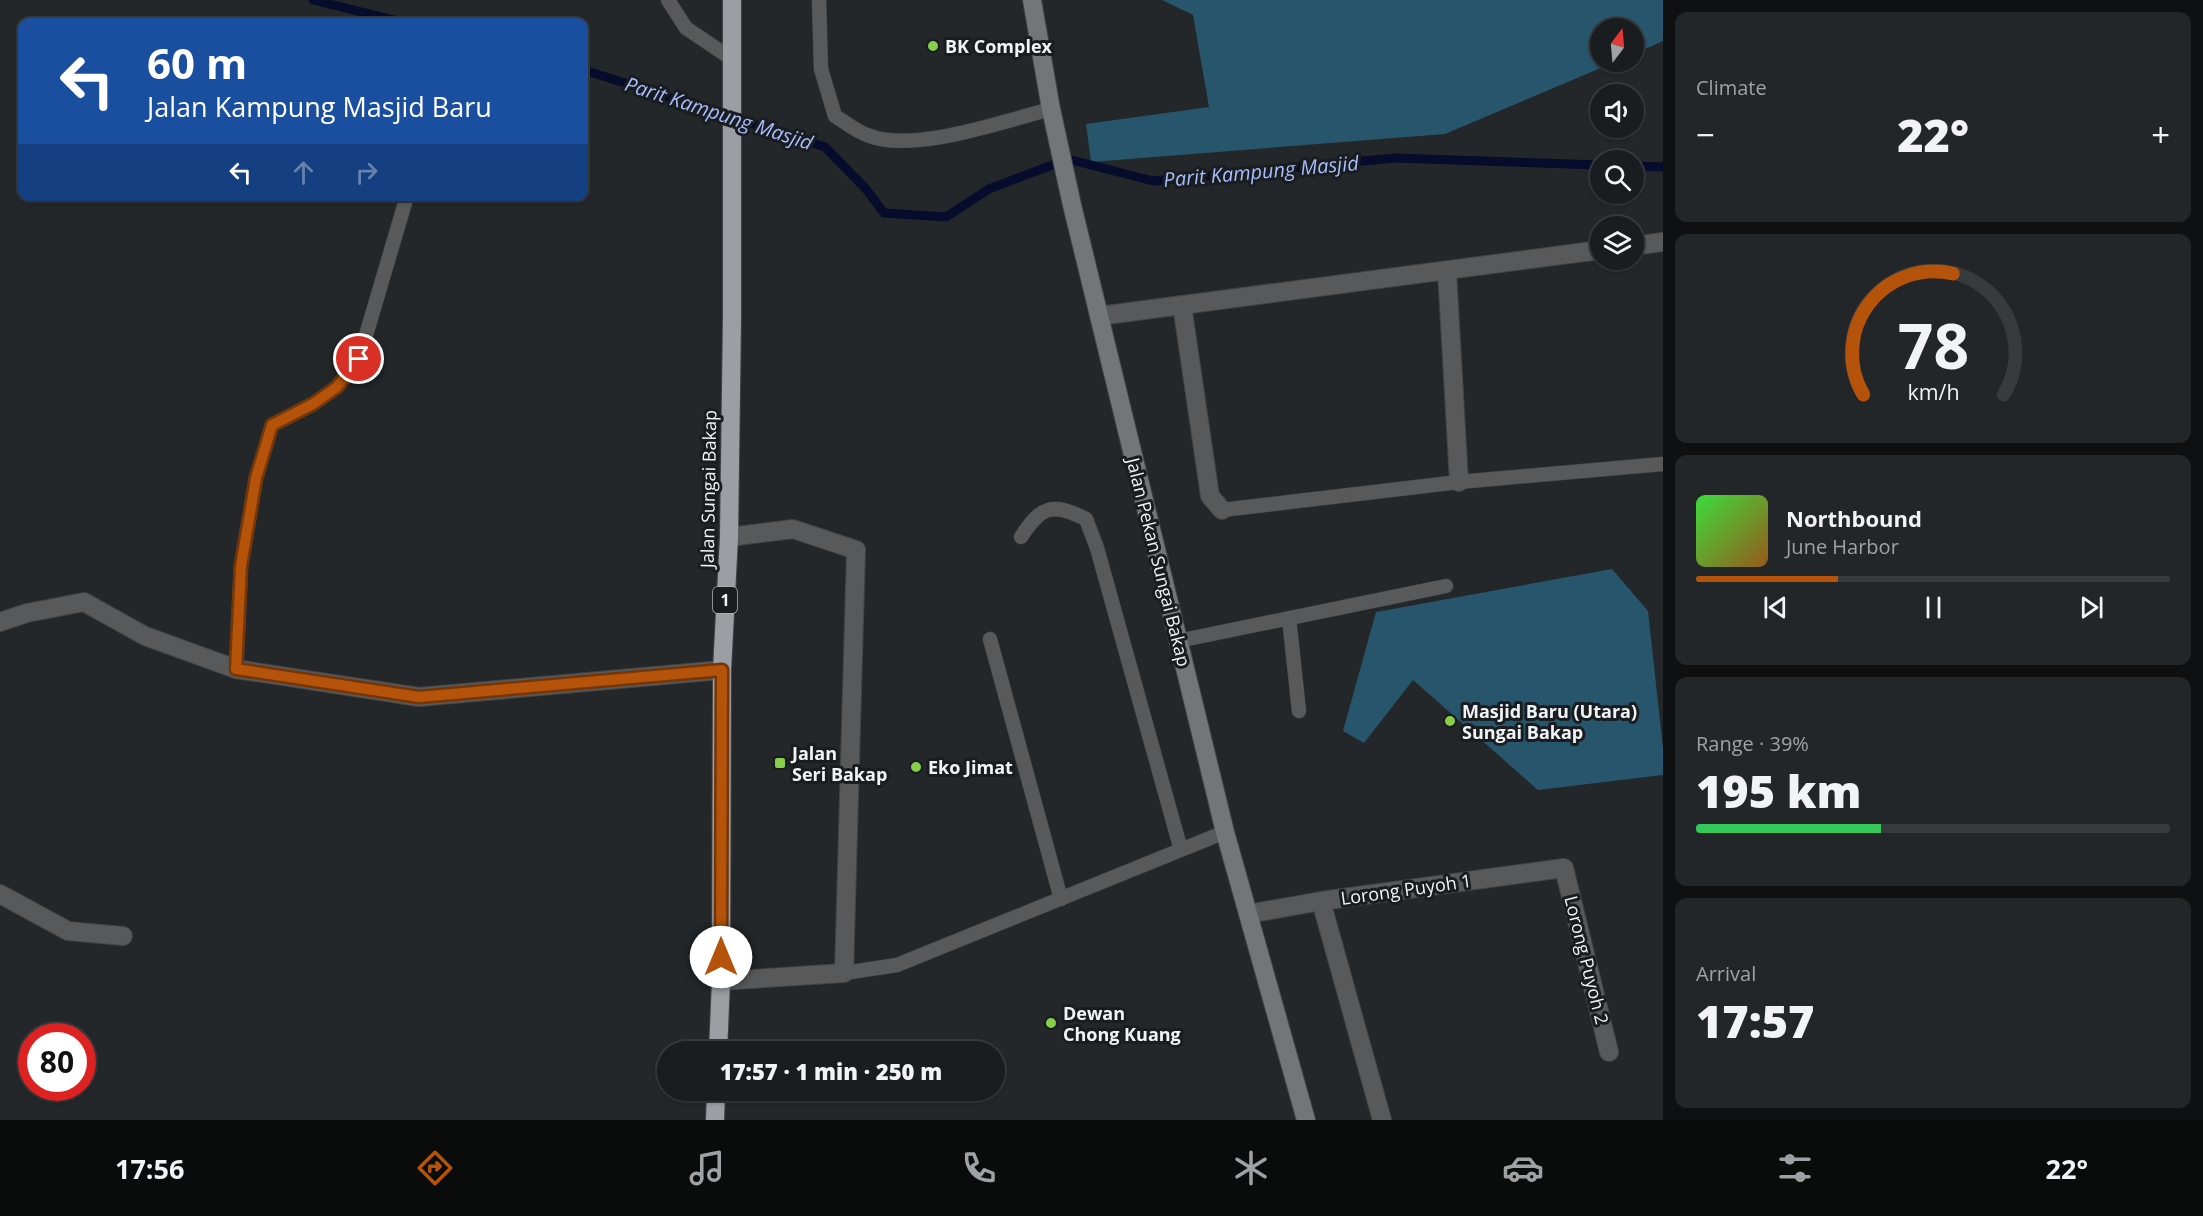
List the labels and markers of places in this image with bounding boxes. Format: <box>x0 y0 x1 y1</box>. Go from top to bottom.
place label: BK Complex <box>945 34 1053 58</box>
marker: BK Complex <box>926 39 940 53</box>
pin <box>333 333 384 384</box>
place label: Masjid Baru (Utara) Sungai Bakap <box>1462 699 1637 744</box>
marker: Masjid Baru (Utara) Sungai Bakap <box>1443 714 1457 728</box>
place label: Jalan Seri Bakap <box>790 741 887 786</box>
place label: Eko Jimat <box>928 755 1013 779</box>
marker: Jalan Seri Bakap <box>773 756 787 770</box>
marker: Eko Jimat <box>909 760 923 774</box>
place label: Dewan Chong Kuang <box>1063 1001 1181 1046</box>
marker: Dewan Chong Kuang <box>1044 1016 1058 1030</box>

